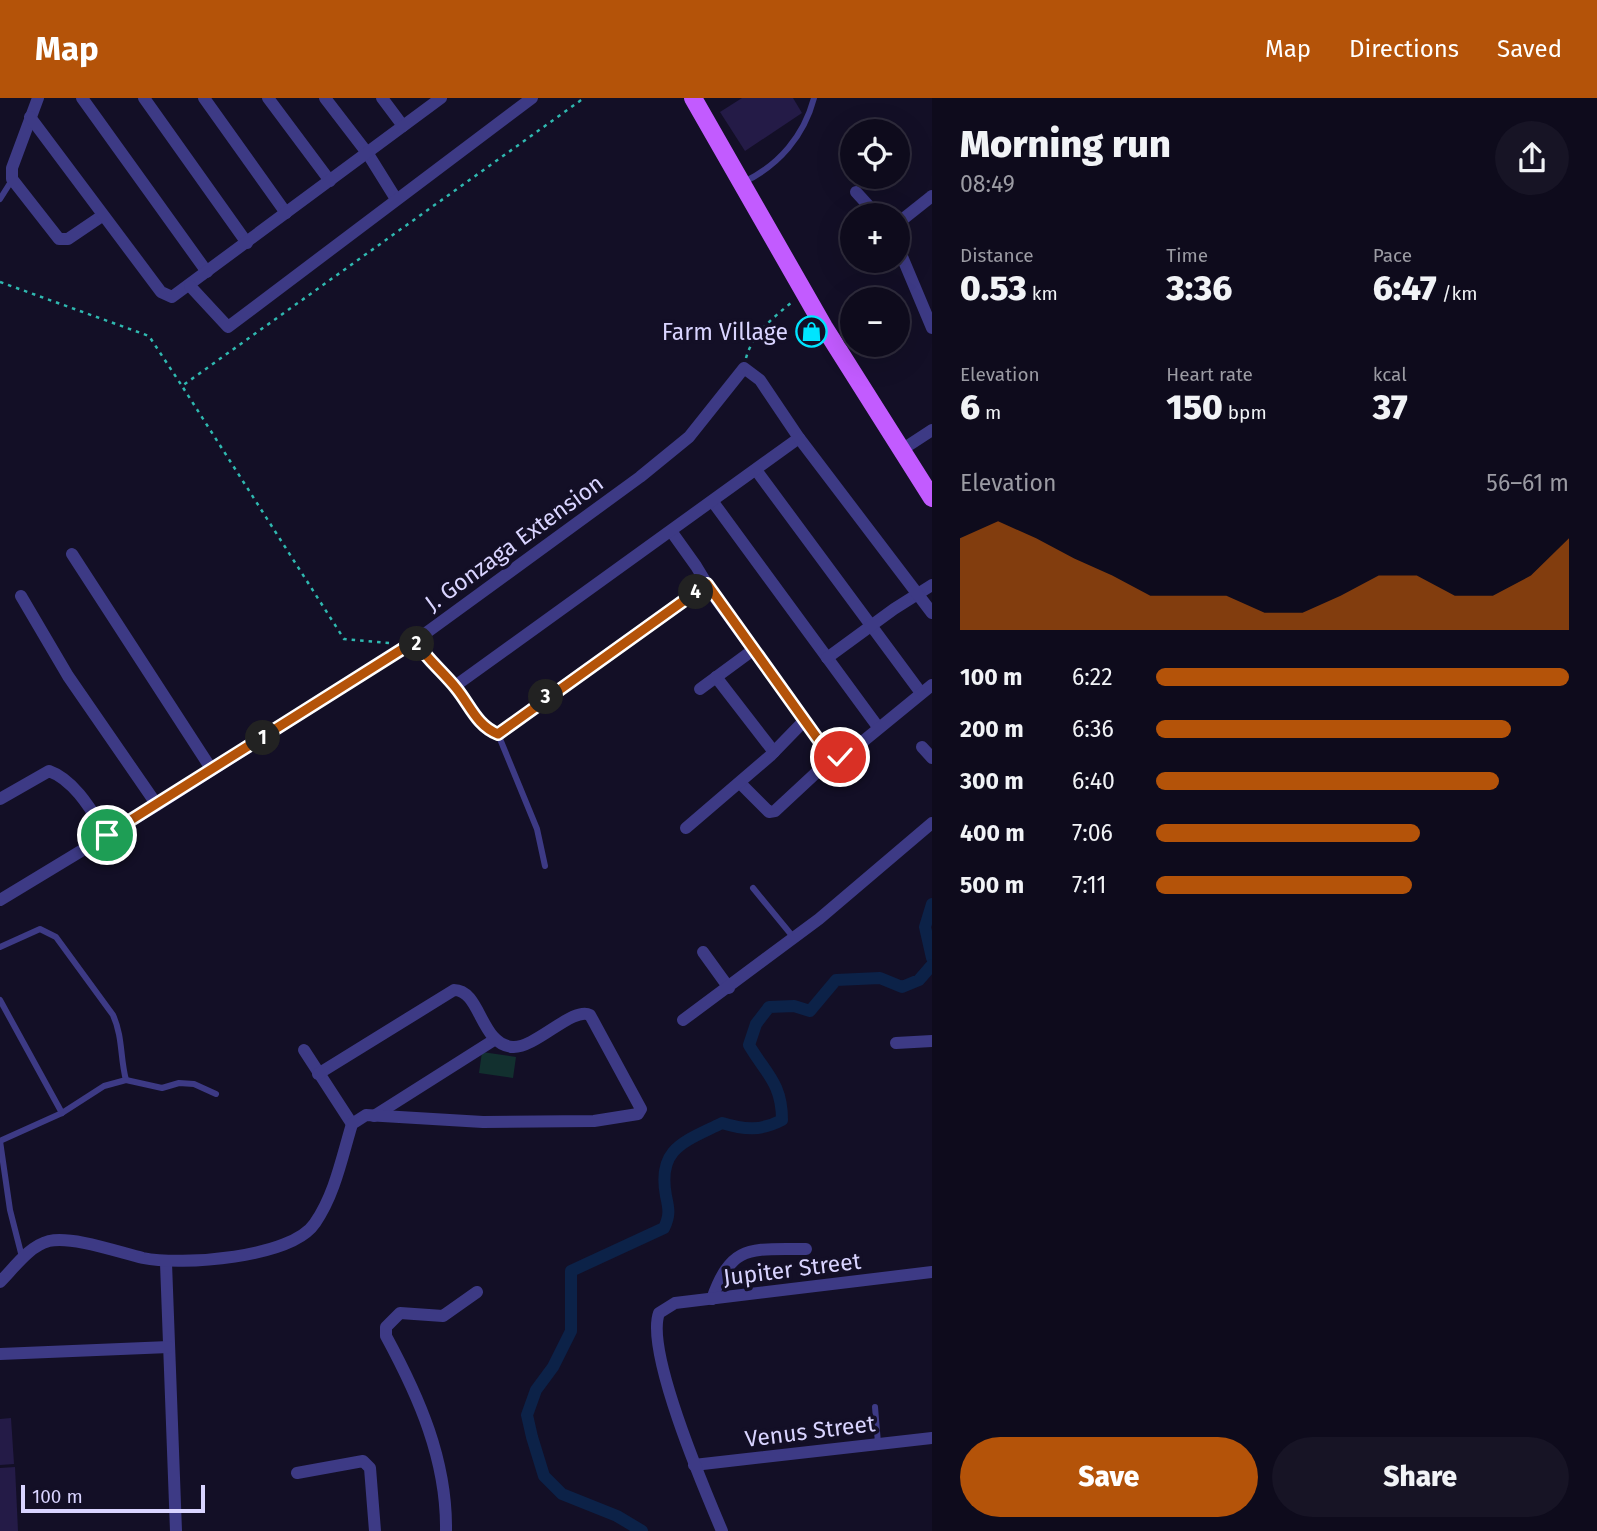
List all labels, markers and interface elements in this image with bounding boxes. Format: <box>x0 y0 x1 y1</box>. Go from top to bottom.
text: Map <box>35 29 99 69</box>
text: Map <box>1265 35 1311 63</box>
text: Directions <box>1349 35 1459 63</box>
text: Saved <box>1497 35 1562 63</box>
map controls <box>840 119 910 357</box>
button: locate <box>840 119 910 189</box>
text: Morning run <box>960 121 1171 167</box>
button: share <box>1495 121 1569 195</box>
text: 08:49 <box>960 170 1015 198</box>
button: + <box>840 203 910 273</box>
text: Distance <box>960 244 1034 267</box>
text: Time <box>1166 244 1208 267</box>
text: Pace <box>1373 244 1412 267</box>
text: 0.53 <box>960 267 1027 309</box>
text: 3:36 <box>1166 267 1232 309</box>
text: 6:47 <box>1373 267 1437 309</box>
text: km <box>1027 282 1058 305</box>
text: /km <box>1437 282 1478 305</box>
button: − <box>840 287 910 357</box>
shop icon: Farm Village <box>794 315 828 349</box>
place label: Farm Village <box>662 318 788 346</box>
text: Elevation <box>960 363 1040 386</box>
text: Heart rate <box>1166 363 1253 386</box>
text: kcal <box>1373 363 1407 386</box>
text: 6 <box>960 386 980 428</box>
text: 150 <box>1166 386 1223 428</box>
text: 37 <box>1373 386 1408 428</box>
text: m <box>980 401 1001 424</box>
text: bpm <box>1223 401 1267 424</box>
street label: J. Gonzaga Extension <box>419 469 609 617</box>
text: Elevation <box>960 469 1056 497</box>
text: 56–61 m <box>1486 469 1569 497</box>
pin: 4 <box>678 574 714 610</box>
text: 4 <box>690 580 701 603</box>
pin: 2 <box>400 626 434 662</box>
text: 2 <box>412 632 421 655</box>
text: 100 m <box>960 663 1022 691</box>
text: 6:22 <box>1072 663 1113 691</box>
pin: 3 <box>528 680 564 714</box>
text: 3 <box>541 685 550 708</box>
text: 200 m <box>960 715 1024 743</box>
text: 6:36 <box>1072 715 1114 743</box>
pin: 1 <box>246 720 280 756</box>
text: 1 <box>258 726 267 749</box>
pin <box>810 727 870 787</box>
icon: check <box>821 738 859 776</box>
text: 300 m <box>960 767 1024 795</box>
text: 6:40 <box>1072 767 1115 795</box>
pin <box>77 805 137 865</box>
icon: arrive <box>88 816 126 854</box>
text: 400 m <box>960 819 1025 847</box>
text: 7:06 <box>1072 819 1113 847</box>
text: 500 m <box>960 871 1024 899</box>
text: 7:11 <box>1072 871 1106 899</box>
street label: Jupiter Street <box>722 1247 863 1291</box>
street label: Venus Street <box>743 1409 877 1453</box>
button: Save <box>960 1437 1258 1517</box>
button: Share <box>1272 1437 1569 1517</box>
scale bar <box>21 1482 205 1514</box>
text: 100 m <box>32 1485 83 1508</box>

